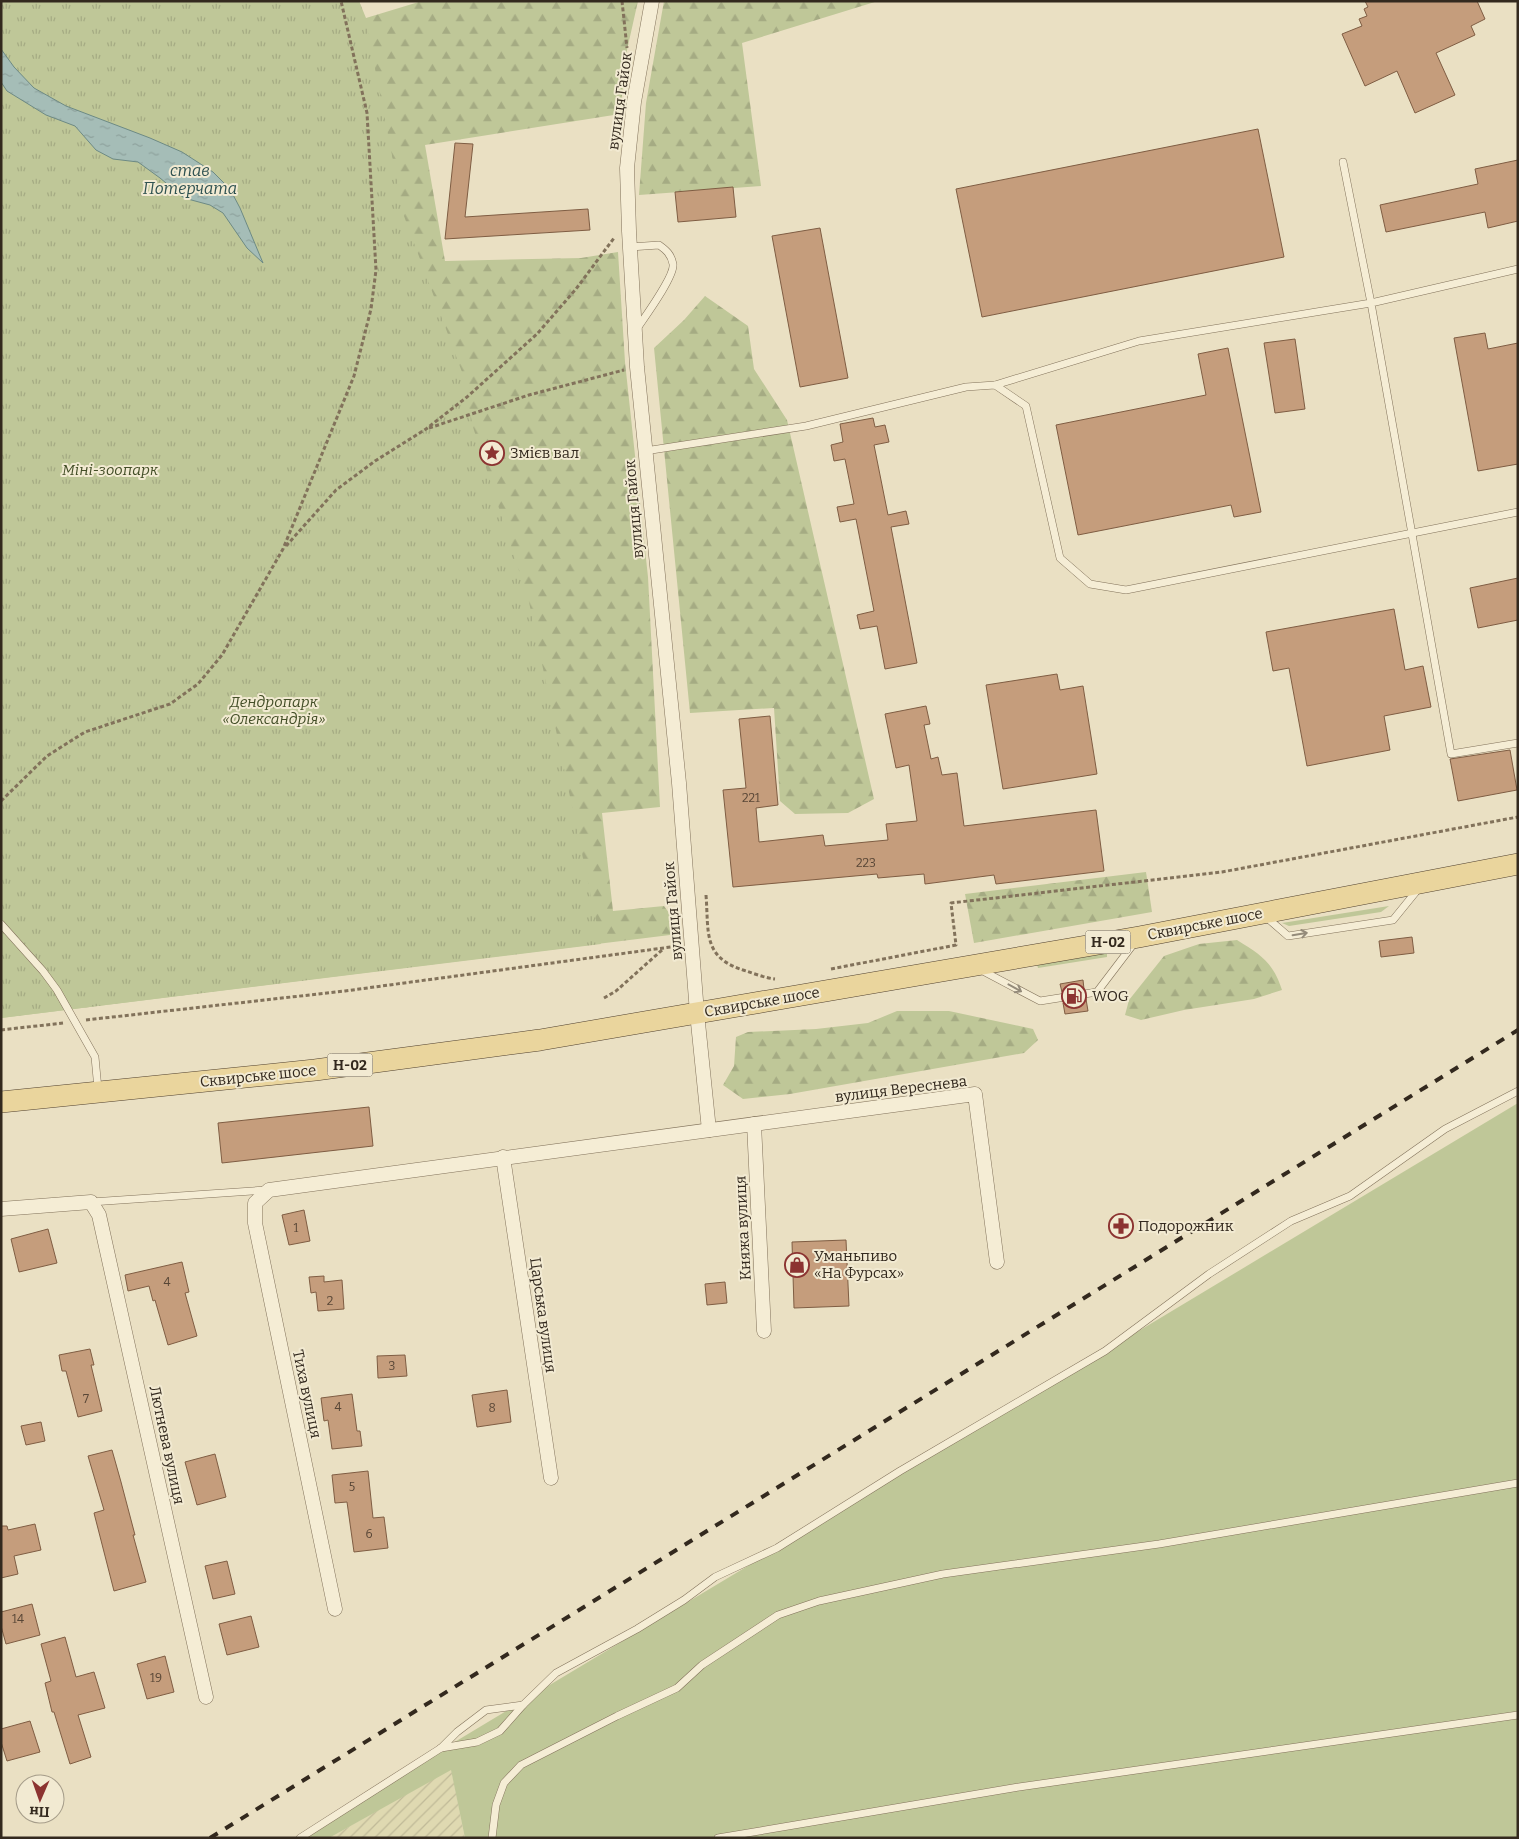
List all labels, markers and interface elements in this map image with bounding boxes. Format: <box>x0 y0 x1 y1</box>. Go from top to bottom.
street label: вулиця Гайок <box>604 51 636 151</box>
water label: став Потерчата <box>143 161 237 198</box>
place icon: Змієв вал <box>479 440 505 466</box>
place label: Змієв вал <box>510 444 579 462</box>
street label: вулиця Гайок <box>621 459 647 559</box>
park label: Міні-зоопарк <box>62 461 159 479</box>
park label: Дендропарк «Олександрія» <box>222 693 326 728</box>
house number: 221 <box>742 791 760 805</box>
house number: 223 <box>856 856 876 870</box>
street label: вулиця Гайок <box>660 861 686 961</box>
street label: Сквирське шосе <box>1146 904 1264 944</box>
one-way arrow <box>1292 929 1308 939</box>
road number: Н-02 <box>1086 930 1130 954</box>
street label: Сквирське шосе <box>703 983 821 1021</box>
fuel station icon: WOG <box>1061 983 1087 1009</box>
one-way arrow <box>1007 984 1022 993</box>
place label: WOG <box>1092 987 1129 1005</box>
road number: Н-02 <box>328 1054 372 1076</box>
street label: Сквирське шосе <box>199 1061 317 1091</box>
street label: вулиця Вереснева <box>834 1072 968 1106</box>
street label: Княжа вулиця <box>731 1175 755 1281</box>
pharmacy icon: Подорожник <box>1108 1213 1134 1239</box>
place label: Подорожник <box>1138 1217 1234 1235</box>
house number: 1 <box>294 1221 299 1235</box>
place label: Уманьпиво «На Фурсах» <box>814 1247 904 1282</box>
shop icon: Уманьпиво «На Фурсах» <box>784 1252 810 1278</box>
street label: Царська вулиця <box>526 1256 560 1374</box>
house number: 4 <box>163 1275 171 1289</box>
house number: 2 <box>327 1294 333 1308</box>
street label: Тиха вулиця <box>289 1348 325 1440</box>
house number: 3 <box>389 1359 396 1373</box>
street label: Лютнева вулиця <box>146 1384 188 1506</box>
house number: 7 <box>83 1392 89 1406</box>
house number: 4 <box>334 1400 342 1414</box>
house number: 8 <box>488 1401 496 1415</box>
house number: 5 <box>349 1480 355 1494</box>
house number: 6 <box>365 1527 373 1541</box>
house number: 14 <box>12 1612 24 1626</box>
house number: 19 <box>150 1671 162 1685</box>
north arrow <box>15 1774 65 1824</box>
text: Пн <box>29 1803 50 1820</box>

